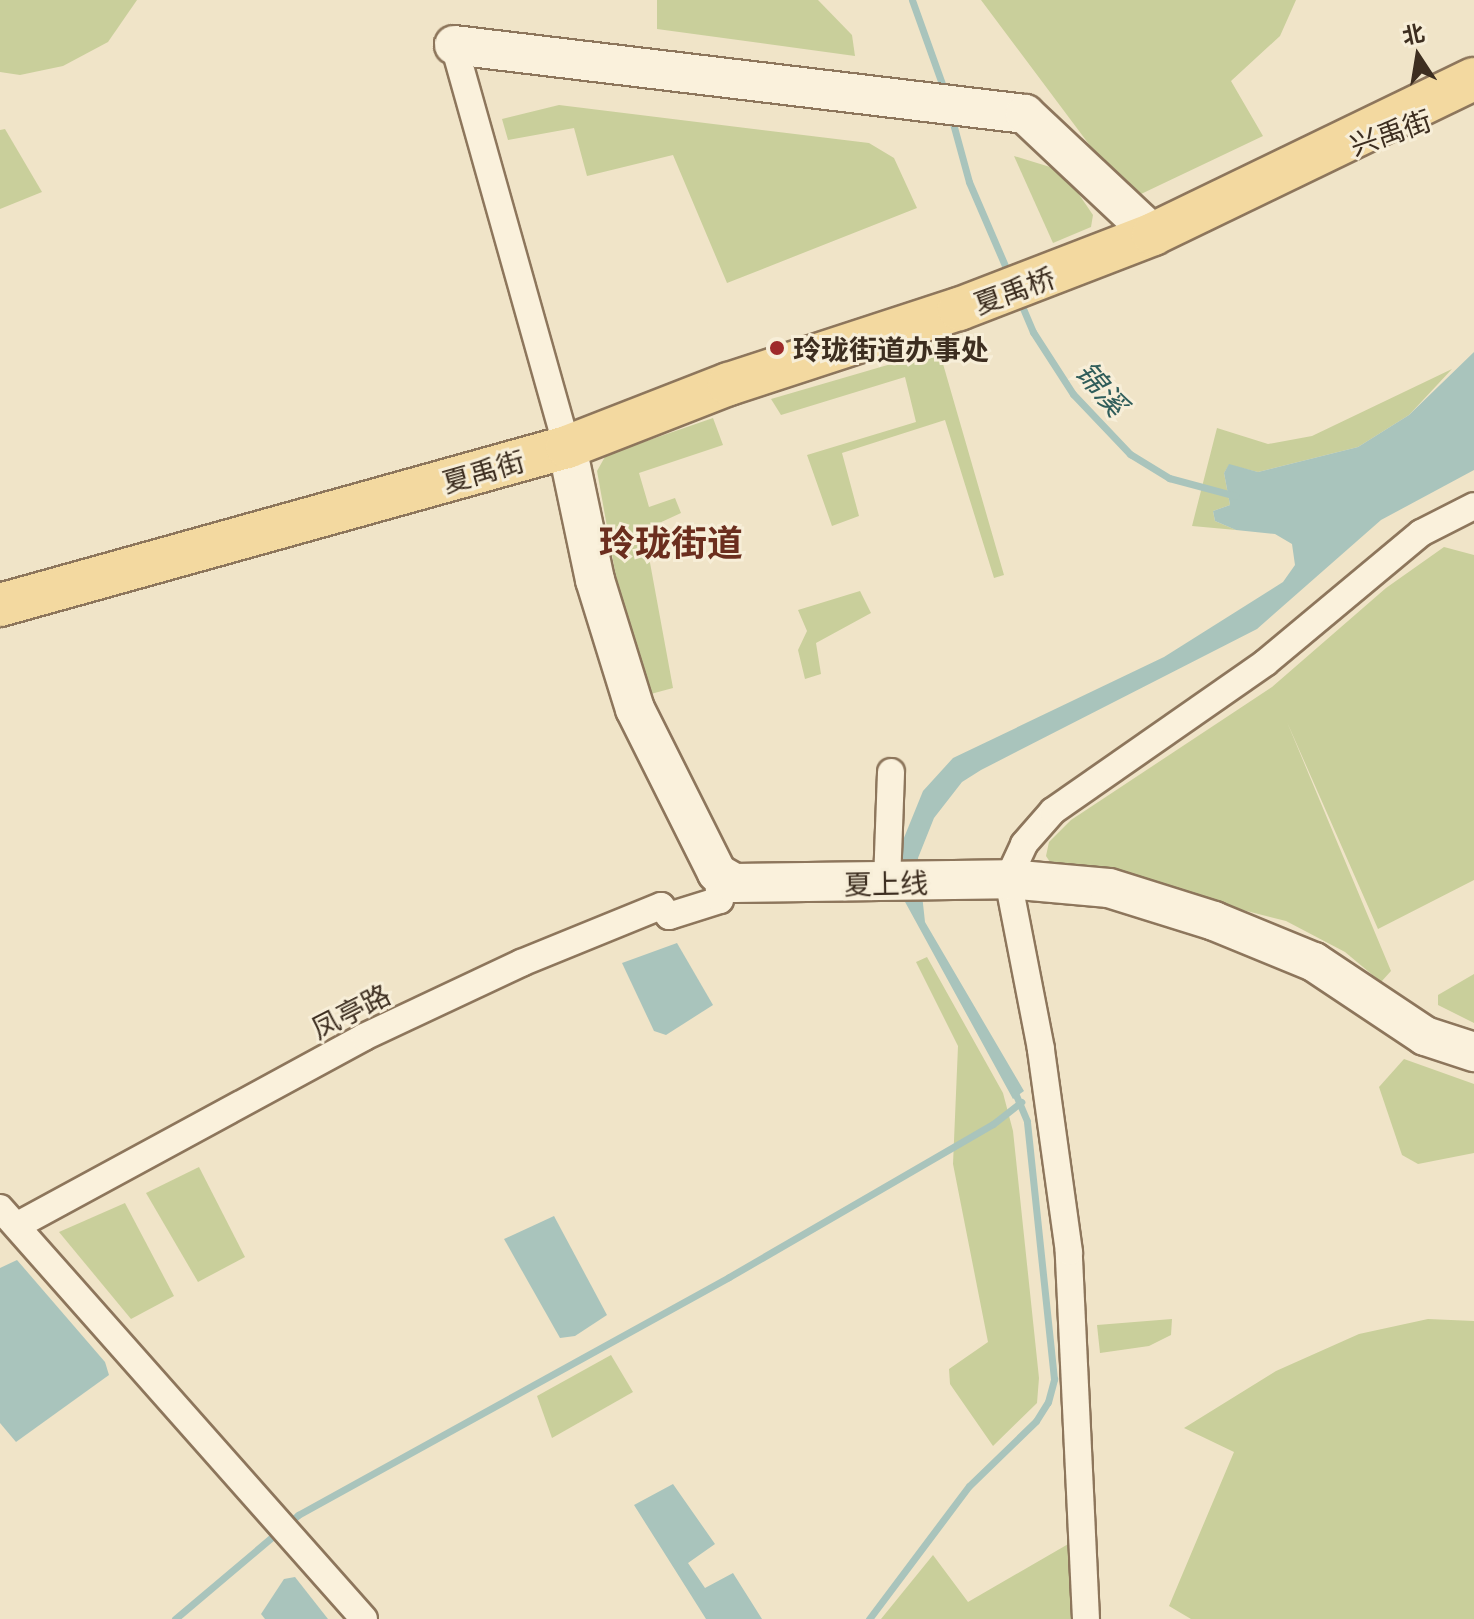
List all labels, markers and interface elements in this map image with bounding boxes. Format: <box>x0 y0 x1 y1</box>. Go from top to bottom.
text: 北 <box>1399 15 1427 50</box>
north arrow <box>1378 16 1458 96</box>
street label: 兴禹街 <box>1345 101 1435 161</box>
street label: 夏禹桥 <box>969 259 1059 319</box>
place label: 玲珑街道办事处 <box>793 331 989 365</box>
marker: 玲珑街道办事处 <box>768 339 786 357</box>
water label: 锦溪 <box>1070 352 1136 422</box>
street label: 夏禹街 <box>438 442 528 498</box>
district label: 玲珑街道 <box>599 519 743 563</box>
street label: 夏上线 <box>844 864 928 900</box>
street label: 凤亭路 <box>305 976 395 1044</box>

